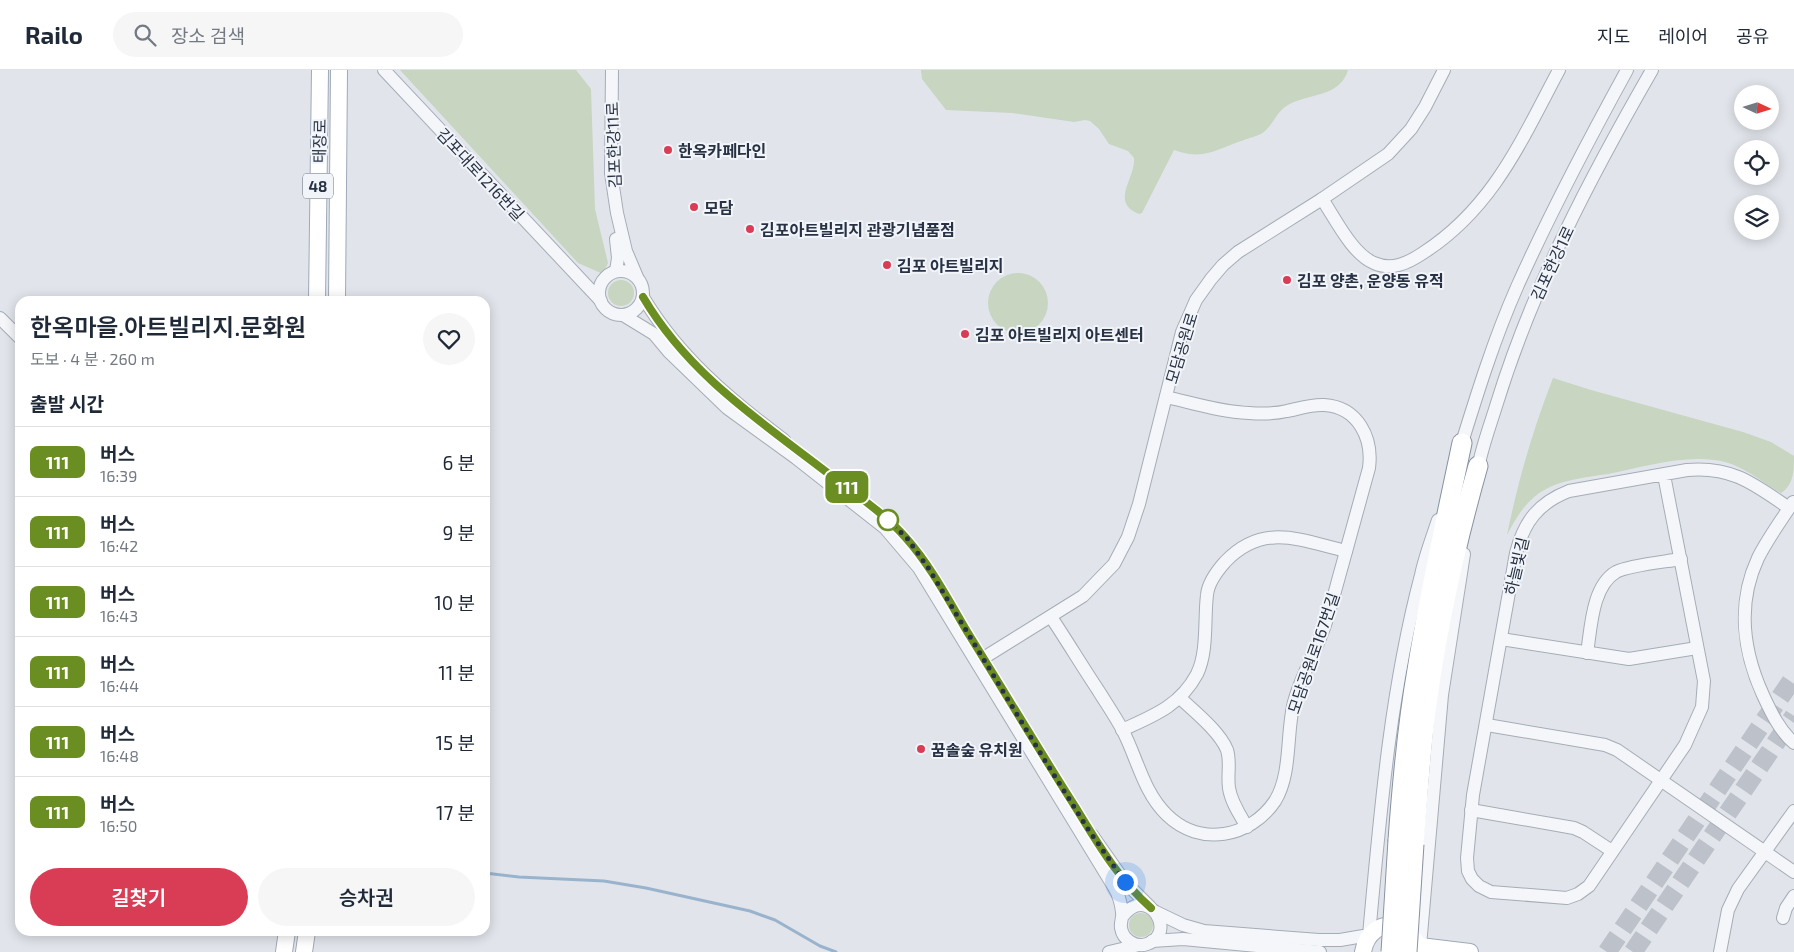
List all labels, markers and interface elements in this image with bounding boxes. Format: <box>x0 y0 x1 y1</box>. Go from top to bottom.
search box <box>113 12 463 57</box>
text: Railo <box>25 20 83 49</box>
icon: search <box>131 21 159 49</box>
text: 장소 검색 <box>171 24 245 47</box>
text: 지도 <box>1597 25 1630 47</box>
text: 레이어 <box>1658 25 1708 47</box>
text: 공유 <box>1736 25 1769 47</box>
north arrow <box>1734 85 1779 130</box>
map controls <box>1734 85 1779 240</box>
street label: 김포한강11로 <box>602 101 624 188</box>
street label: 태장로 <box>309 118 329 163</box>
street label: 김포대로1216번길 <box>433 124 529 224</box>
button: locate <box>1734 140 1779 185</box>
place label: 한옥카페다인 <box>678 141 766 160</box>
marker: 한옥카페다인 <box>662 144 674 156</box>
road number: 48 <box>303 174 333 198</box>
button: layers <box>1734 195 1779 240</box>
place label: 모담 <box>704 198 734 217</box>
marker: 모담 <box>688 201 700 213</box>
place label: 김포아트빌리지 관광기념품점 <box>760 220 955 239</box>
street label: 김포한강1로 <box>1526 222 1578 303</box>
marker: 김포아트빌리지 관광기념품점 <box>744 223 756 235</box>
place label: 김포 아트빌리지 <box>897 256 1004 275</box>
marker: 김포 아트빌리지 <box>881 259 893 271</box>
place label: 김포 양촌, 운양동 유적 <box>1297 271 1444 290</box>
marker: 김포 양촌, 운양동 유적 <box>1281 274 1293 286</box>
street label: 모담공원로 <box>1161 310 1201 386</box>
text: 한옥마을.아트빌리지.문화원 <box>30 312 306 341</box>
button: heart <box>423 313 475 365</box>
place label: 김포 아트빌리지 아트센터 <box>975 325 1144 344</box>
marker: 김포 아트빌리지 아트센터 <box>959 328 971 340</box>
text: 도보 · 4 분 · 260 m <box>30 349 155 368</box>
text: 출발 시간 <box>30 392 104 415</box>
text: 버스 <box>100 442 135 465</box>
text: 111 <box>46 451 69 473</box>
text: 6 분 <box>442 451 475 474</box>
text: 16:39 <box>100 466 137 485</box>
line badge: 111 <box>818 471 876 503</box>
text: 111 <box>835 476 859 498</box>
unlabelled marker <box>877 509 899 531</box>
text: 버스 <box>100 512 135 535</box>
text: 111 <box>46 521 69 543</box>
text: 9 분 <box>442 521 475 544</box>
street label: 하늘빛길 <box>1500 535 1532 597</box>
text: 16:42 <box>100 536 138 555</box>
text: 버스 <box>100 582 135 605</box>
street label: 모담공원로167번길 <box>1283 590 1343 716</box>
text: 111 <box>46 591 69 613</box>
text: 10 분 <box>434 591 475 614</box>
text: 16:43 <box>100 606 138 625</box>
text: 버스 <box>100 652 135 675</box>
text: 111 <box>46 661 69 683</box>
text: 11 분 <box>438 661 475 684</box>
text: 16:44 <box>100 676 139 695</box>
text: 버스 <box>100 722 135 745</box>
text: 111 <box>46 731 69 753</box>
text: 15 분 <box>436 731 475 754</box>
place label: 꿈솔숲 유치원 <box>931 740 1023 759</box>
marker: 꿈솔숲 유치원 <box>915 743 927 755</box>
text: 16:48 <box>100 746 139 765</box>
text: 버스 <box>100 792 135 815</box>
text: 111 <box>46 801 69 823</box>
text: 17 분 <box>436 801 475 824</box>
text: 16:50 <box>100 816 138 835</box>
button: 길찾기 <box>30 868 248 926</box>
button: 승차권 <box>258 868 475 926</box>
your location <box>1113 870 1138 895</box>

